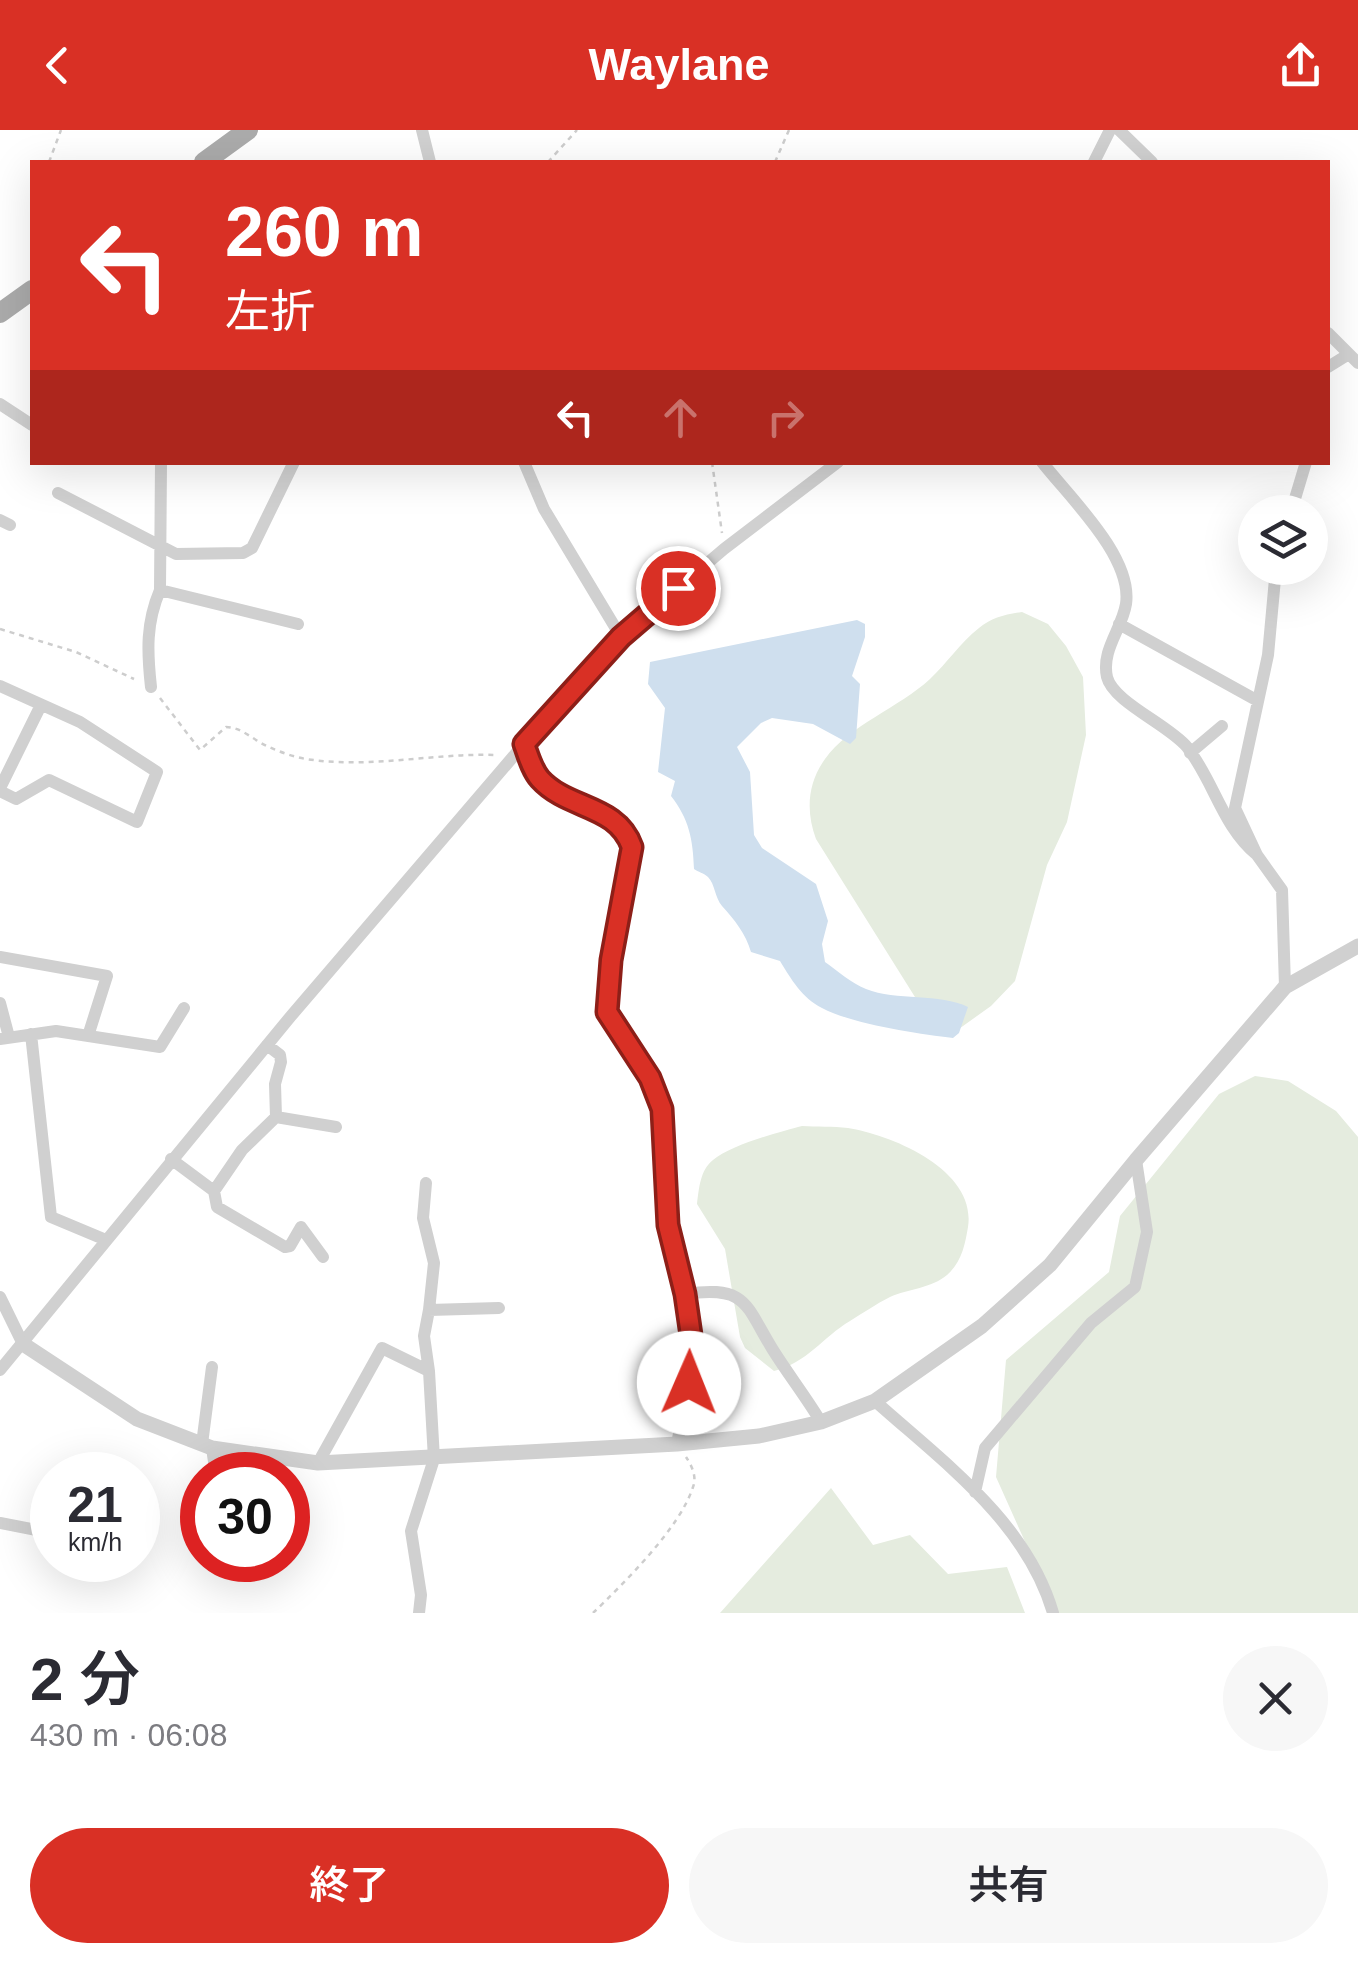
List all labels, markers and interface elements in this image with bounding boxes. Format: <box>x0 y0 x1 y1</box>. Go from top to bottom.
icon: back <box>30 38 85 93</box>
icon: share <box>1273 38 1328 93</box>
text: Waylane <box>589 39 769 90</box>
text: 260 m <box>225 193 423 271</box>
icon: left <box>60 200 190 330</box>
text: 左折 <box>225 286 315 337</box>
icon: left <box>548 390 603 445</box>
icon: ahead <box>653 390 708 445</box>
icon: right <box>758 390 813 445</box>
map controls <box>1238 495 1328 585</box>
button: layers <box>1238 495 1328 585</box>
pin <box>636 546 721 631</box>
icon: arrive <box>651 561 706 616</box>
position arrow <box>637 1331 741 1435</box>
speed limit sign: 30 <box>180 1452 310 1582</box>
text: 21 <box>67 1477 123 1533</box>
text: km/h <box>68 1528 122 1556</box>
text: 2 分 <box>30 1646 140 1713</box>
button: close <box>1223 1646 1328 1751</box>
text: 430 m · 06:08 <box>30 1717 227 1753</box>
button: 終了 <box>30 1828 669 1943</box>
button: 共有 <box>689 1828 1328 1943</box>

